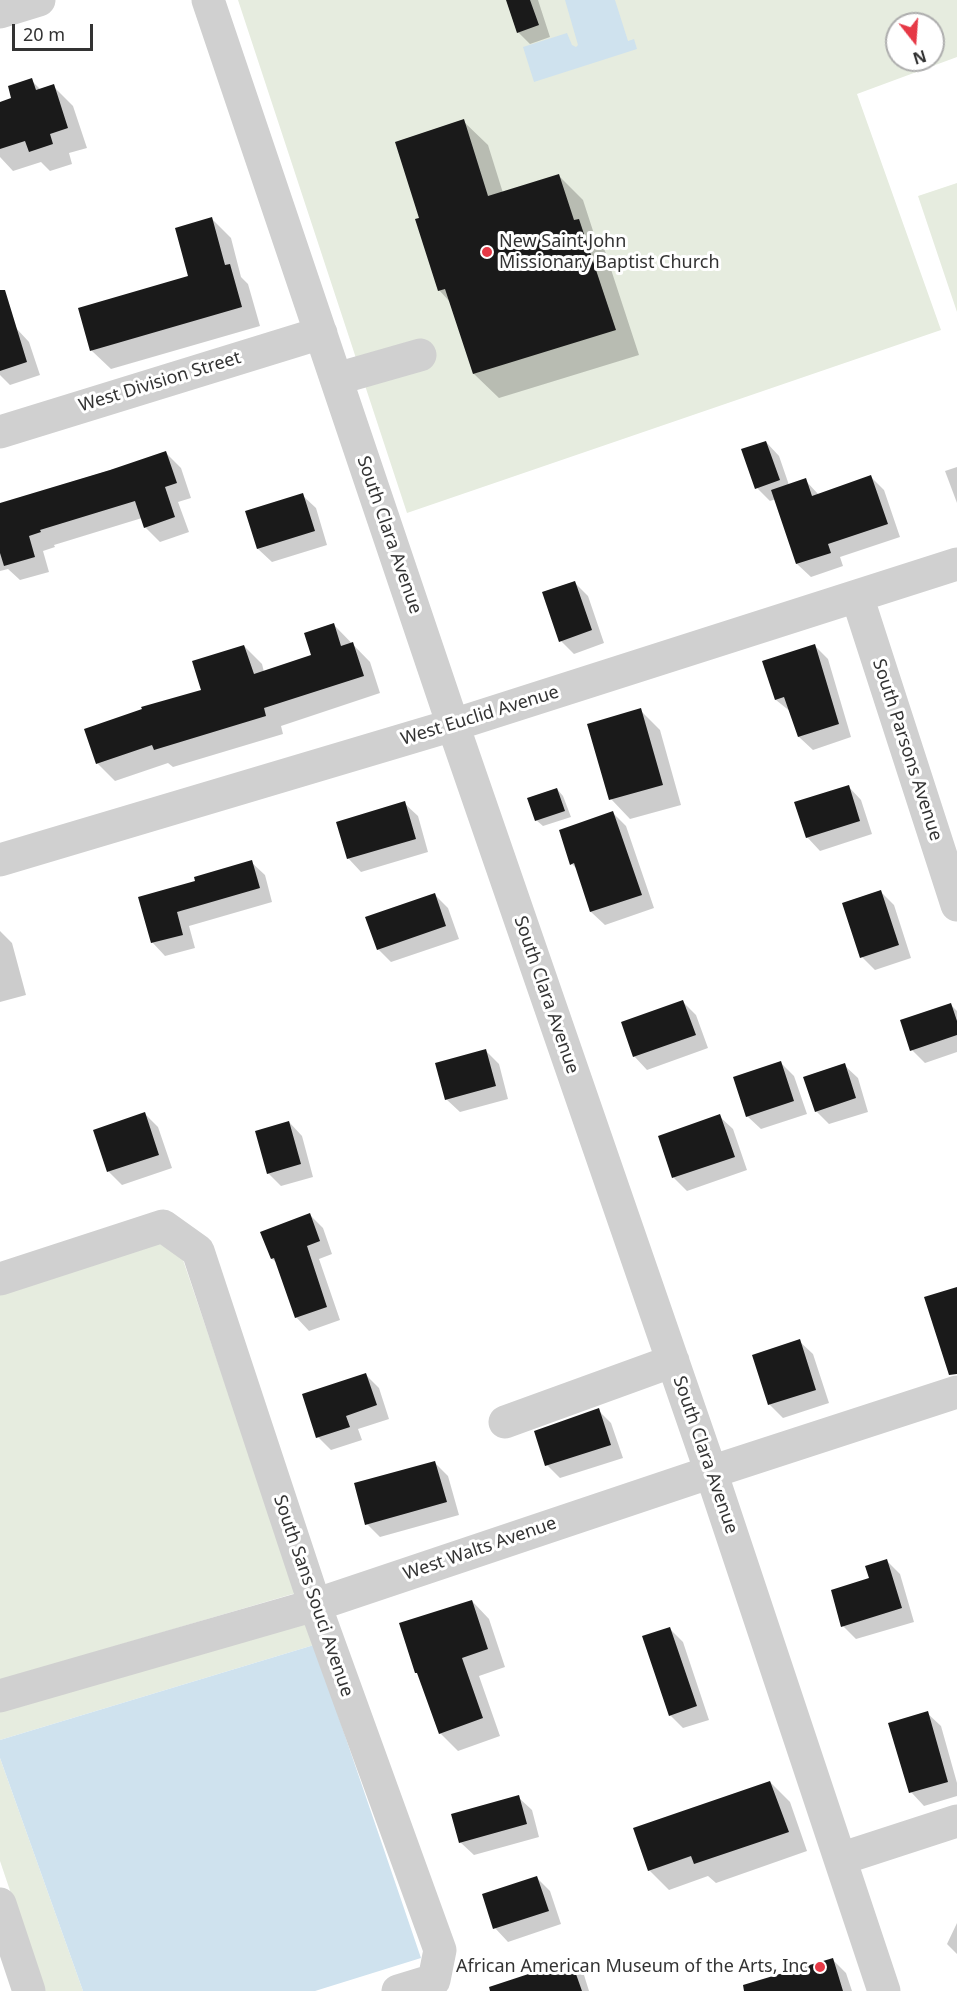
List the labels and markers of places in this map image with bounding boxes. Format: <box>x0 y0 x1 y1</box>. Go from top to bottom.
place label: New Saint John Missionary Baptist Church <box>499 231 720 274</box>
marker: New Saint John Missionary Baptist Church <box>480 245 494 259</box>
place label: African American Museum of the Arts, Inc <box>456 1956 808 1978</box>
marker: African American Museum of the Arts, Inc <box>813 1960 827 1974</box>

